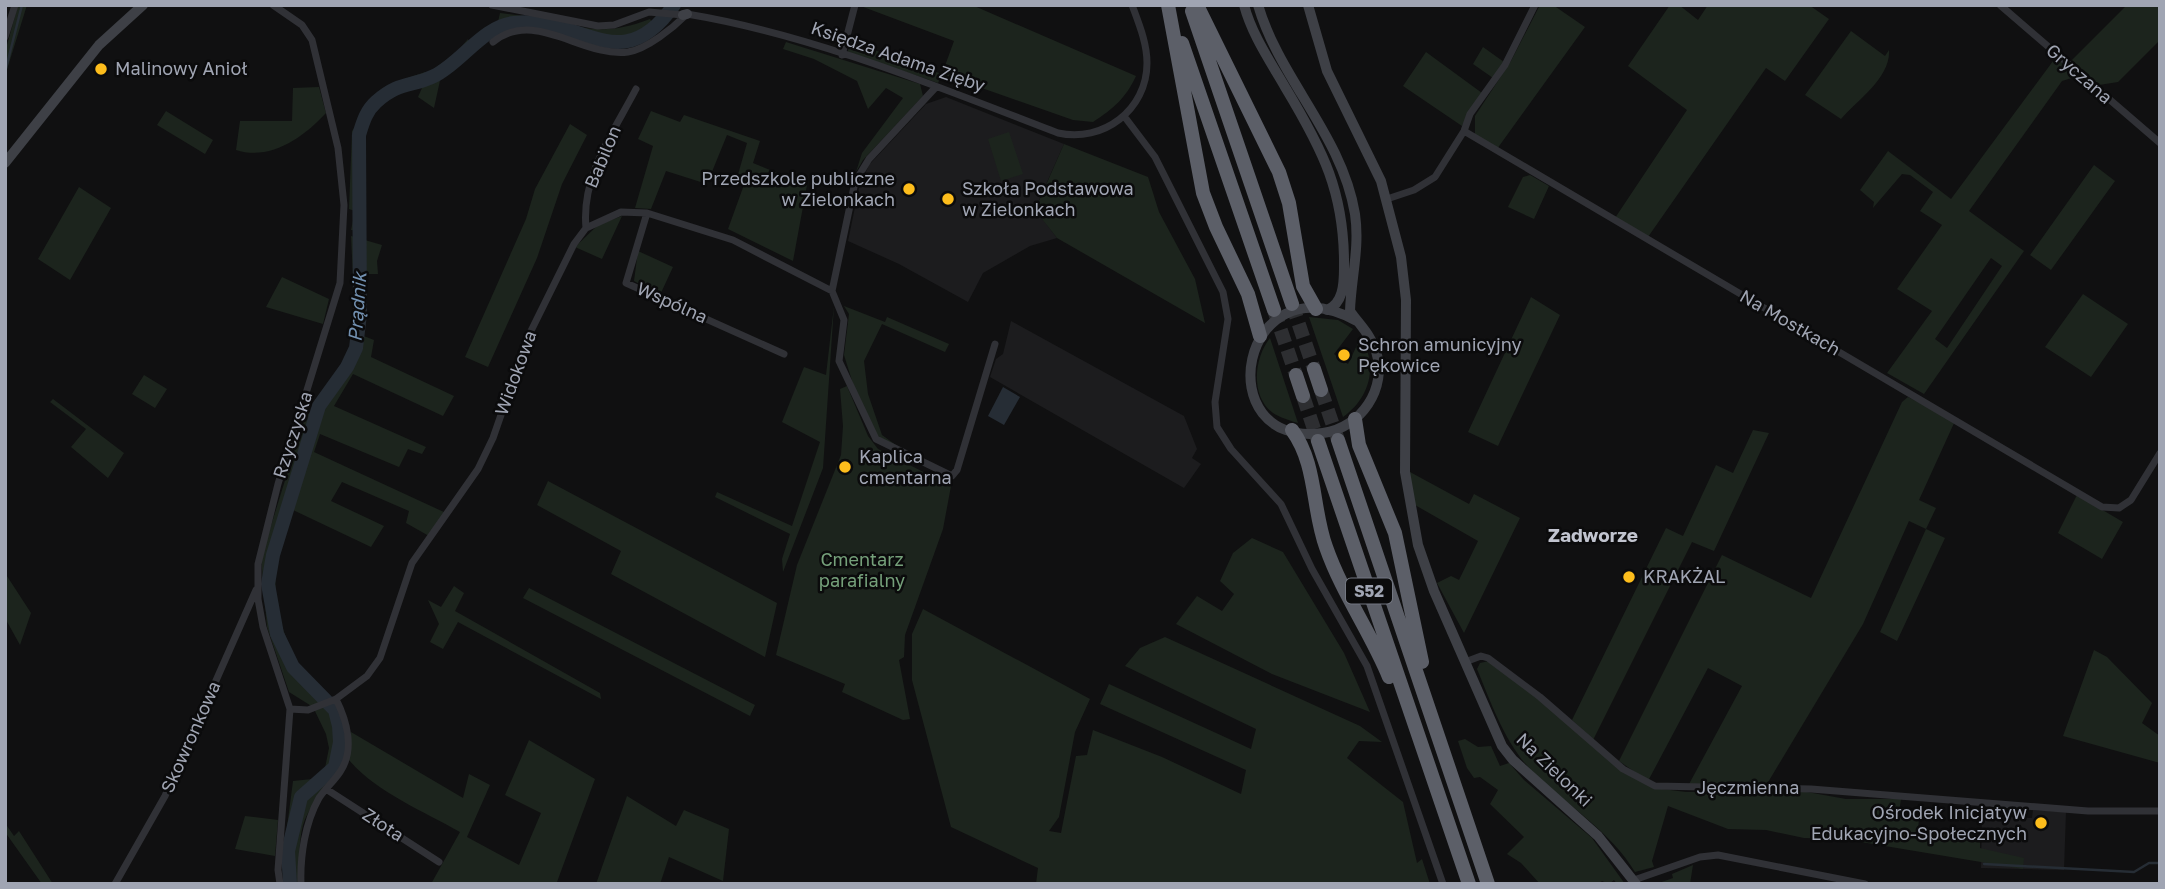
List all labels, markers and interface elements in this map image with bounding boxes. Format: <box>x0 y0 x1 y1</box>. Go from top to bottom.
street label: Księdza Adama Zięby <box>808 16 988 96</box>
street label: Gryczana <box>2042 39 2117 108</box>
place label: Malinowy Anioł <box>115 57 248 79</box>
marker: Malinowy Anioł <box>93 61 109 77</box>
street label: Babilon <box>579 122 625 191</box>
place label: Przedszkole publiczne w Zielonkach <box>701 167 895 210</box>
place label: Szkoła Podstawowa w Zielonkach <box>962 177 1134 220</box>
marker: Przedszkole publiczne w Zielonkach <box>901 181 917 197</box>
marker: Szkoła Podstawowa w Zielonkach <box>940 191 956 207</box>
water label: Prądnik <box>343 269 371 342</box>
street label: Wspólna <box>634 277 711 327</box>
street label: Na Mostkach <box>1736 285 1845 360</box>
street label: Widokowa <box>490 327 541 418</box>
place label: Schron amunicyjny Pękowice <box>1358 333 1522 376</box>
marker: Schron amunicyjny Pękowice <box>1336 347 1352 363</box>
street label: Rzyczyska <box>268 388 316 481</box>
place label: Kaplica cmentarna <box>859 445 952 488</box>
marker: Kaplica cmentarna <box>837 459 853 475</box>
district label: Zadworze <box>1548 523 1638 546</box>
park label: Cmentarz parafialny <box>819 548 905 591</box>
place label: KRAKŻAL <box>1643 565 1725 587</box>
marker: KRAKŻAL <box>1621 569 1637 585</box>
road number: S52 <box>1346 578 1392 604</box>
street label: Skowronkowa <box>156 677 225 796</box>
street label: Na Zielonki <box>1512 728 1597 811</box>
street label: Jęczmienna <box>1697 776 1799 798</box>
place label: Ośrodek Inicjatyw Edukacyjno-Społecznych <box>1811 801 2027 844</box>
street label: Złota <box>359 803 408 846</box>
marker: Ośrodek Inicjatyw Edukacyjno-Społecznych <box>2033 815 2049 831</box>

